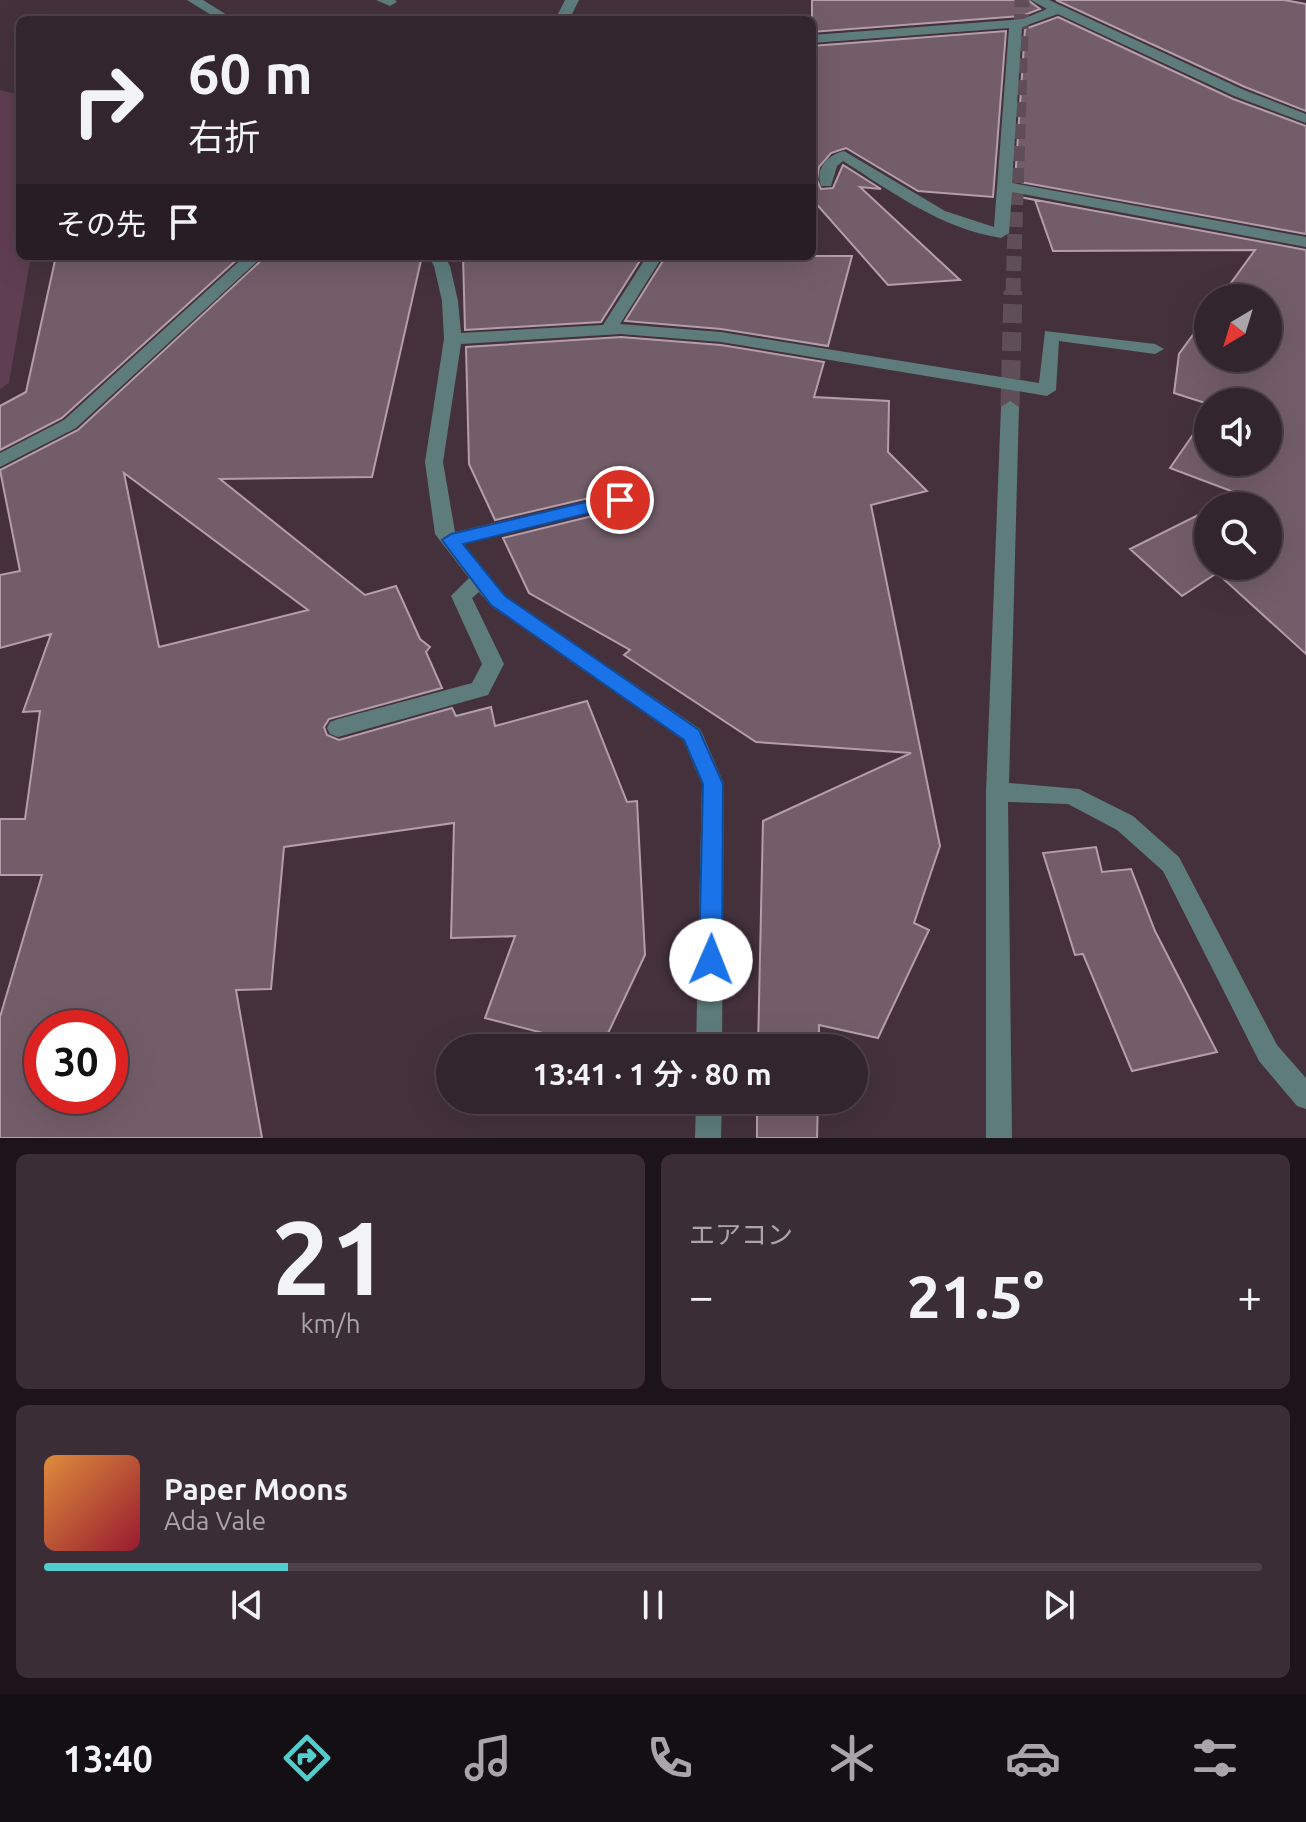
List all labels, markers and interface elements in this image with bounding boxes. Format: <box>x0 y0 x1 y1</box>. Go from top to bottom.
text: 60 m <box>188 42 313 105</box>
icon: right <box>56 48 160 152</box>
text: 右折 <box>188 116 260 157</box>
icon: arrive <box>162 200 206 244</box>
text: その先 <box>56 207 146 241</box>
north arrow <box>1194 284 1282 372</box>
map controls <box>1194 284 1282 580</box>
button: sound <box>1194 388 1282 476</box>
pin <box>586 466 654 534</box>
icon: arrive <box>598 478 642 522</box>
button: search <box>1194 492 1282 580</box>
position arrow <box>669 918 753 1002</box>
speed limit sign: 30 <box>24 1010 128 1114</box>
text: 13:41 · 1 分 · 80 m <box>532 1057 772 1091</box>
text: 21 <box>272 1198 389 1315</box>
text: エアコン <box>689 1220 793 1249</box>
text: 21.5° <box>907 1262 1044 1329</box>
text: − <box>689 1271 714 1320</box>
text: + <box>1237 1271 1262 1320</box>
text: km/h <box>300 1309 361 1338</box>
text: Paper Moons <box>164 1472 348 1506</box>
text: Ada Vale <box>164 1506 266 1535</box>
icon: previous <box>225 1583 269 1627</box>
icon: pause <box>631 1583 675 1627</box>
icon: next <box>1037 1583 1081 1627</box>
icon: directions <box>279 1730 335 1786</box>
icon: music <box>460 1730 516 1786</box>
icon: phone <box>642 1730 698 1786</box>
icon: climate <box>824 1730 880 1786</box>
icon: car <box>1005 1730 1061 1786</box>
icon: filters <box>1187 1730 1243 1786</box>
text: 13:40 <box>63 1738 153 1779</box>

